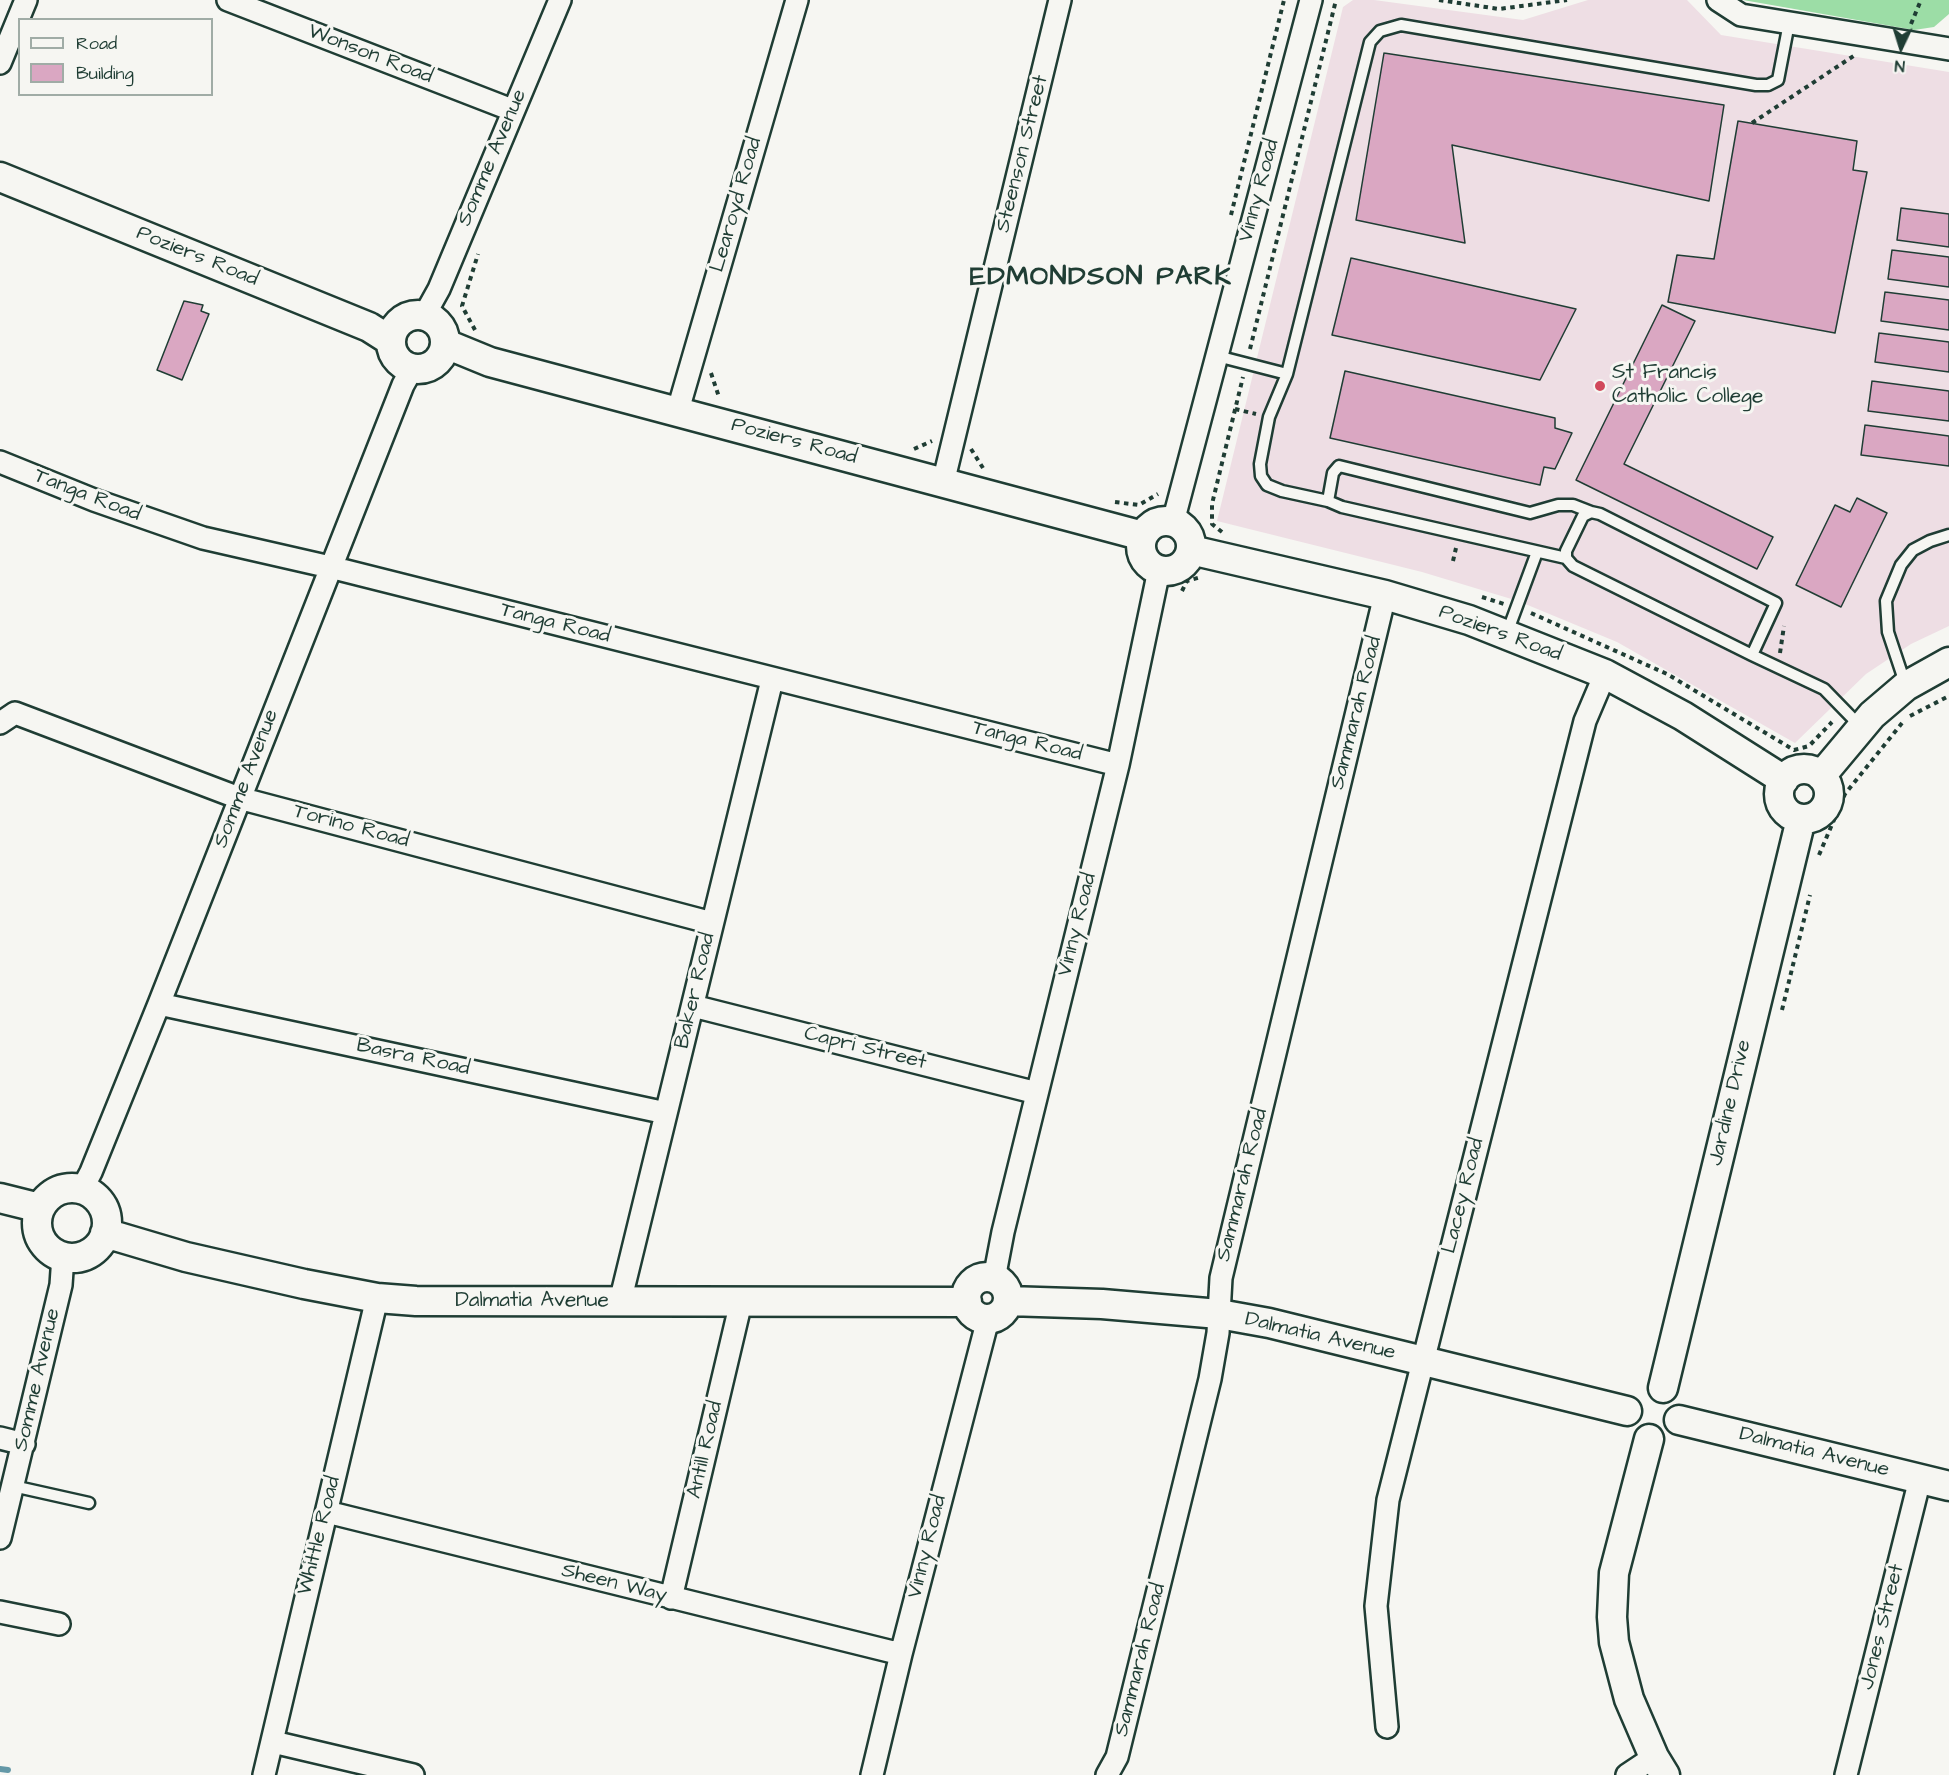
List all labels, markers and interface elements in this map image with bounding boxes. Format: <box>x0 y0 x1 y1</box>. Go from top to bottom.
legend <box>18 18 213 96</box>
north arrow <box>1871 18 1931 78</box>
street label: Wonson Road <box>304 20 436 90</box>
text: Road <box>76 31 117 56</box>
text: N <box>1894 55 1906 77</box>
text: Building <box>76 61 134 86</box>
street label: Steenson Street <box>991 73 1055 235</box>
street label: Somme Avenue <box>453 86 533 230</box>
street label: Learoyd Road <box>706 135 768 275</box>
street label: Vinny Road <box>1234 137 1286 245</box>
street label: Poziers Road <box>133 221 261 293</box>
district label: EDMONDSON PARK <box>970 262 1232 294</box>
place label: St Francis Catholic College <box>1612 361 1763 411</box>
marker: St Francis Catholic College <box>1593 379 1607 393</box>
street label: Poziers Road <box>728 413 860 471</box>
street label: Tanga Road <box>30 464 144 528</box>
street label: Tanga Road <box>497 598 613 650</box>
street label: Poziers Road <box>1435 600 1565 668</box>
street label: Sammarah Road <box>1326 634 1388 792</box>
street label: Somme Avenue <box>209 706 285 852</box>
street label: Tanga Road <box>969 716 1085 768</box>
street label: Torino Road <box>290 799 412 855</box>
street label: Vinny Road <box>1053 871 1103 979</box>
street label: Baker Road <box>670 931 722 1051</box>
street label: Capri Street <box>801 1022 929 1076</box>
street label: Basra Road <box>354 1034 472 1082</box>
street label: Jardine Drive <box>1704 1038 1758 1168</box>
street label: Sammarah Road <box>1212 1106 1274 1264</box>
street label: Lacey Road <box>1437 1136 1491 1256</box>
street label: Dalmatia Avenue <box>455 1289 609 1315</box>
street label: Somme Avenue <box>9 1306 67 1454</box>
street label: Dalmatia Avenue <box>1242 1307 1398 1367</box>
street label: Antill Road <box>683 1399 729 1501</box>
street label: Dalmatia Avenue <box>1736 1422 1892 1484</box>
street label: Whittle Road <box>293 1474 347 1598</box>
street label: Vinny Road <box>903 1493 953 1601</box>
street label: Sheen Way <box>559 1559 669 1609</box>
street label: Jones Street <box>1855 1562 1911 1692</box>
street label: Sammarah Road <box>1110 1581 1172 1739</box>

